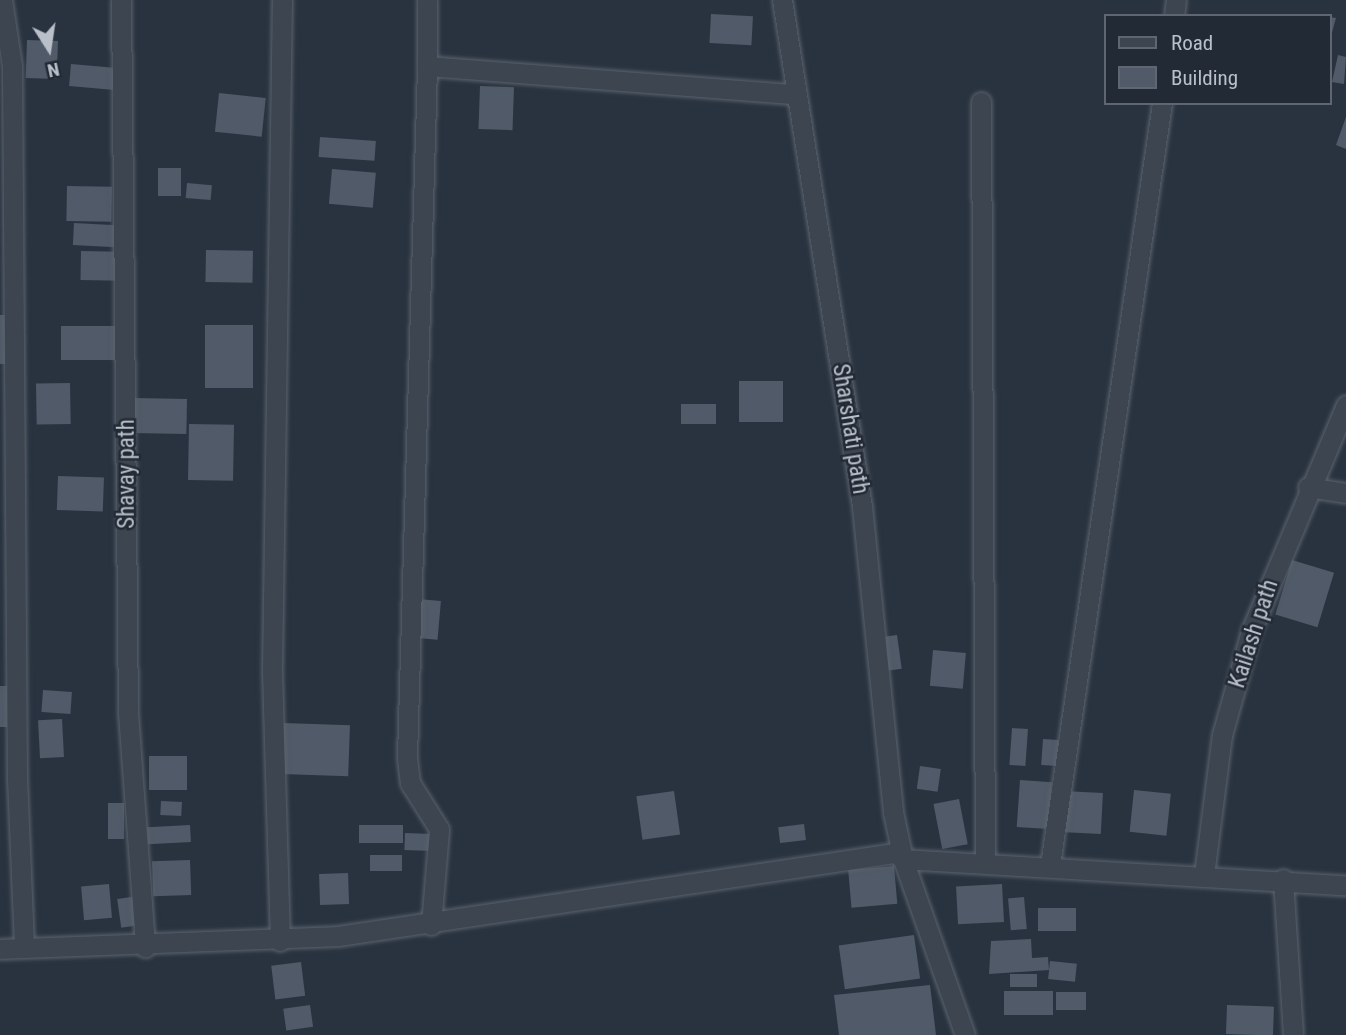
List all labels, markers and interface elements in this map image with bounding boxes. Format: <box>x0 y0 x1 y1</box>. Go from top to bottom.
north arrow <box>14 14 84 84</box>
legend <box>1104 14 1332 105</box>
text: Road <box>1171 31 1213 55</box>
text: N <box>45 58 62 82</box>
text: Building <box>1171 66 1238 90</box>
street label: Sharshati path <box>826 362 874 496</box>
street label: Shavay path <box>113 419 141 529</box>
street label: Kailash path <box>1224 576 1284 692</box>

